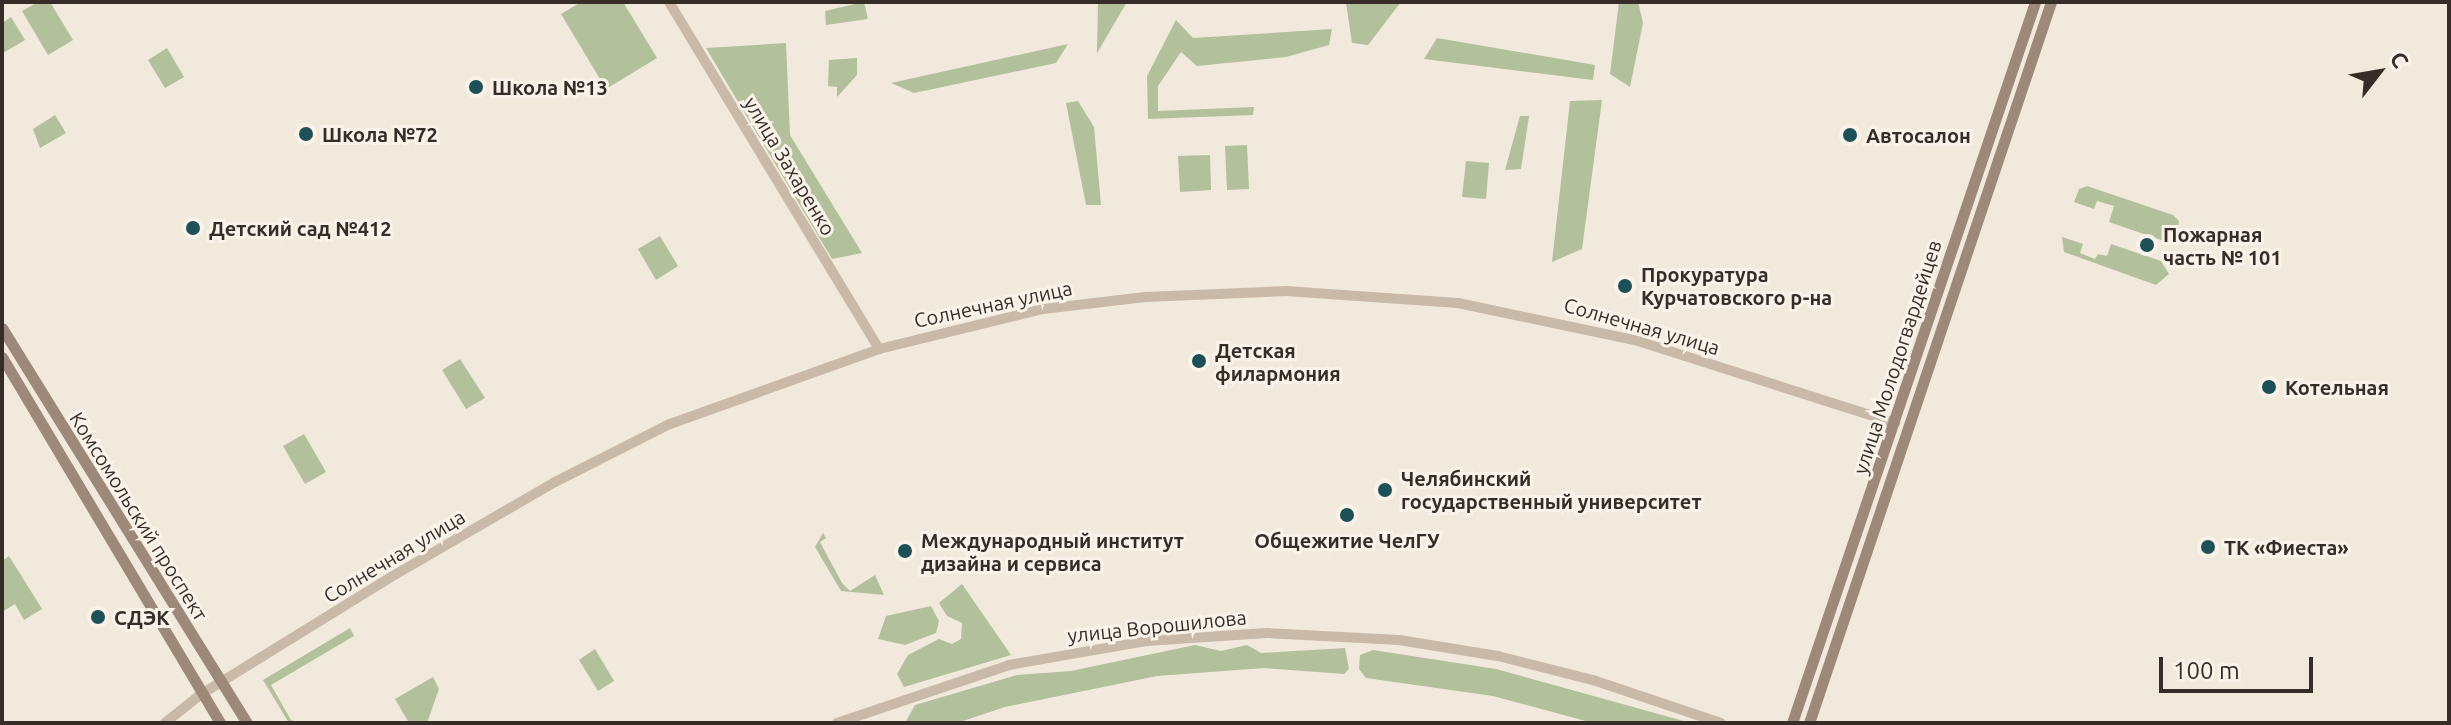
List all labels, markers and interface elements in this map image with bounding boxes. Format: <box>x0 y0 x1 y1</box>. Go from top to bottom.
north arrow <box>2339 32 2419 112</box>
text: С <box>2386 47 2414 72</box>
place label: Школа №13 <box>492 75 608 99</box>
marker: Школа №13 <box>467 78 485 96</box>
street label: улица Захаренко <box>739 92 841 240</box>
place label: Школа №72 <box>322 122 438 146</box>
place label: Автосалон <box>1866 123 1971 147</box>
marker: Школа №72 <box>297 125 315 143</box>
marker: Автосалон <box>1841 126 1859 144</box>
place label: Детский сад №412 <box>209 216 392 240</box>
marker: Детский сад №412 <box>184 219 202 237</box>
place label: Пожарная часть № 101 <box>2163 222 2282 269</box>
marker: Пожарная часть № 101 <box>2138 236 2156 254</box>
street label: улица Молодогвардейцев <box>1848 237 1946 477</box>
place label: Прокуратура Курчатовского р-на <box>1641 262 1832 309</box>
street label: Солнечная улица <box>912 276 1074 332</box>
marker: Прокуратура Курчатовского р-на <box>1616 277 1634 295</box>
street label: Солнечная улица <box>1561 292 1723 360</box>
place label: Детская филармония <box>1215 338 1341 385</box>
marker: Детская филармония <box>1190 352 1208 370</box>
place label: Котельная <box>2285 375 2389 399</box>
marker: Котельная <box>2260 378 2278 396</box>
street label: Комсомольский проспект <box>65 407 213 625</box>
place label: Челябинский государственный университет <box>1401 466 1701 513</box>
marker: Челябинский государственный университет <box>1376 481 1394 499</box>
street label: Солнечная улица <box>319 504 469 608</box>
marker: Общежитие ЧелГУ <box>1338 506 1356 524</box>
place label: Международный институт дизайна и сервиса <box>921 528 1184 575</box>
place label: Общежитие ЧелГУ <box>1254 528 1440 552</box>
place label: ТК «Фиеста» <box>2224 535 2349 559</box>
marker: ТК «Фиеста» <box>2199 538 2217 556</box>
marker: Международный институт дизайна и сервиса <box>896 542 914 560</box>
place label: СДЭК <box>114 605 170 629</box>
street label: улица Ворошилова <box>1066 605 1248 647</box>
marker: СДЭК <box>89 608 107 626</box>
scale bar <box>2163 641 2317 691</box>
text: 100 m <box>2173 657 2240 684</box>

